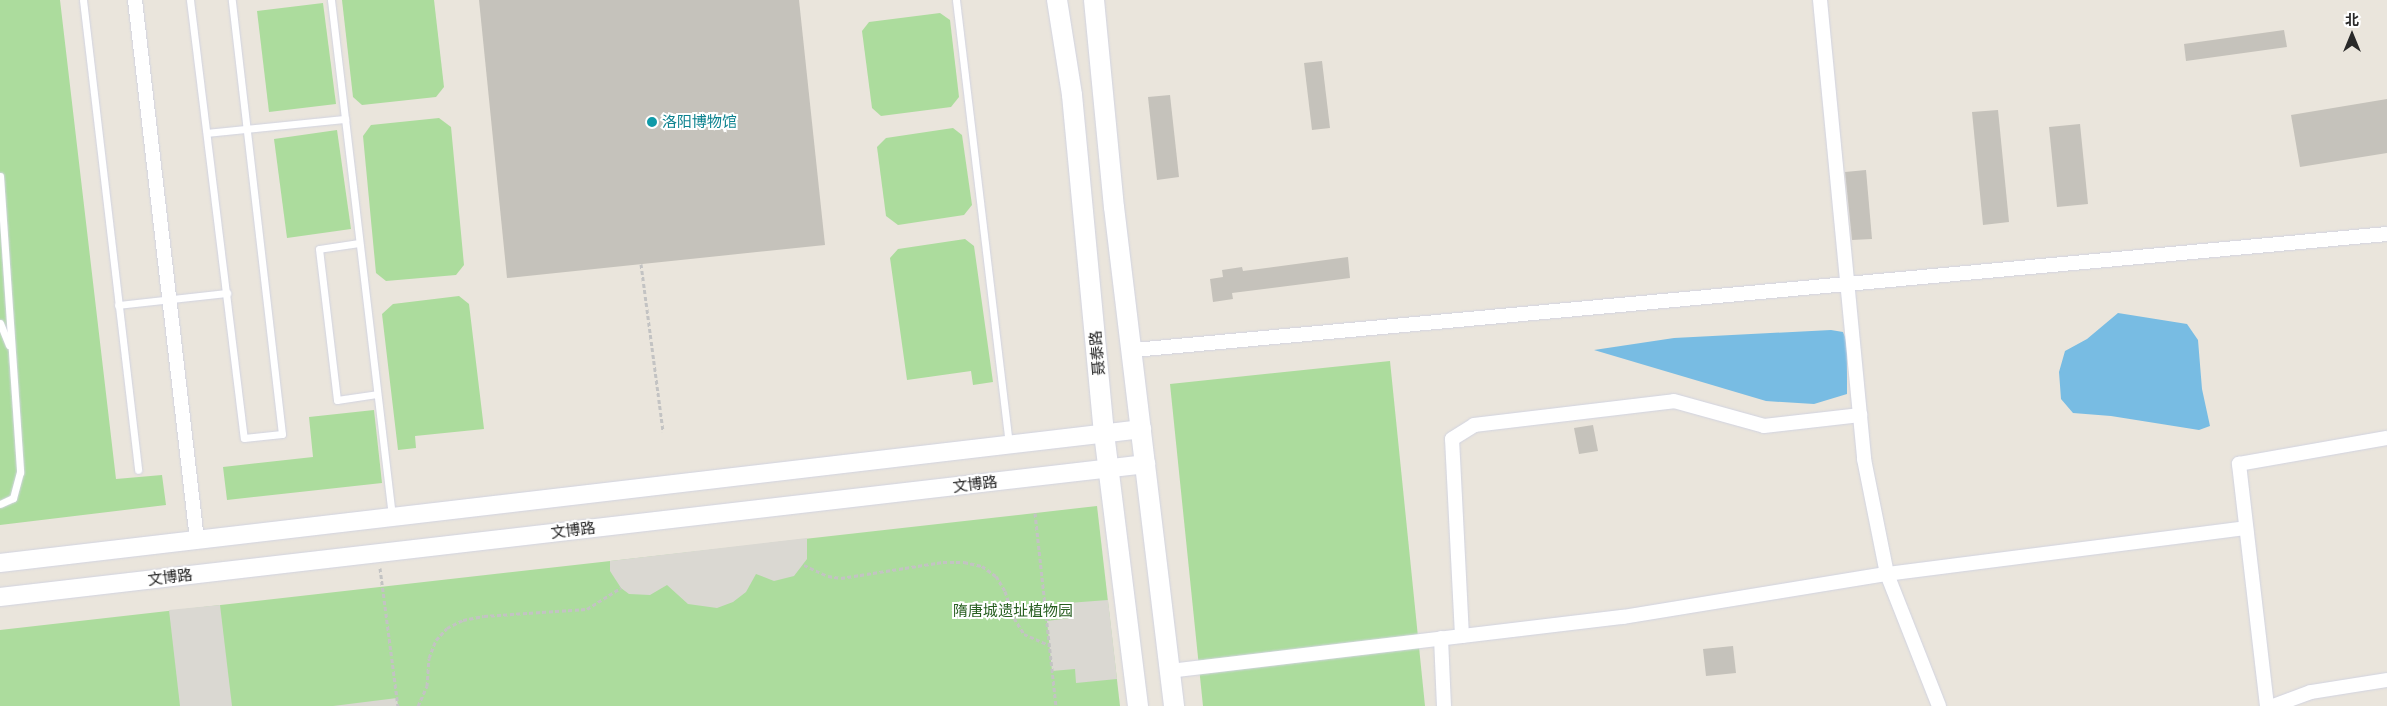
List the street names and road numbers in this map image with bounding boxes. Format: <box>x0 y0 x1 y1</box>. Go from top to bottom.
street label: 聂泰路 <box>1086 330 1108 376</box>
street label: 文博路 <box>952 472 998 496</box>
street label: 文博路 <box>550 518 596 542</box>
street label: 文博路 <box>147 565 193 589</box>

